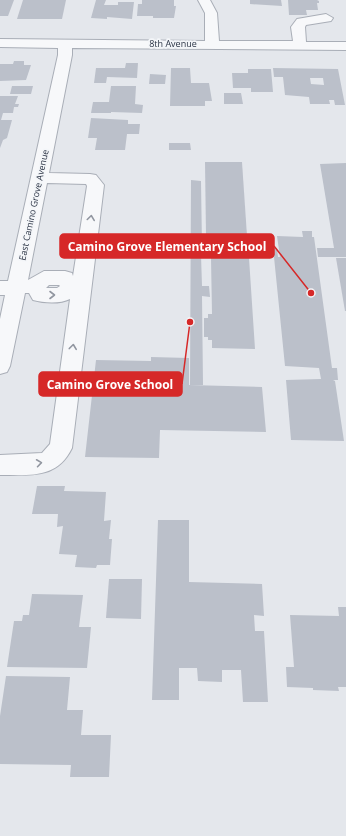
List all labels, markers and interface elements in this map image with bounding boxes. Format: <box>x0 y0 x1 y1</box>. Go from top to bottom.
street label: 8th Avenue <box>149 37 197 50</box>
street label: East Camino Grove Avenue <box>15 148 52 262</box>
one-way arrow <box>86 215 95 221</box>
callout: Camino Grove Elementary School <box>60 234 274 258</box>
text: Camino Grove Elementary School <box>68 238 266 255</box>
one-way arrow <box>49 291 55 299</box>
one-way arrow <box>69 344 78 350</box>
callout: Camino Grove School <box>39 372 182 396</box>
text: Camino Grove School <box>47 376 173 393</box>
one-way arrow <box>36 459 42 468</box>

